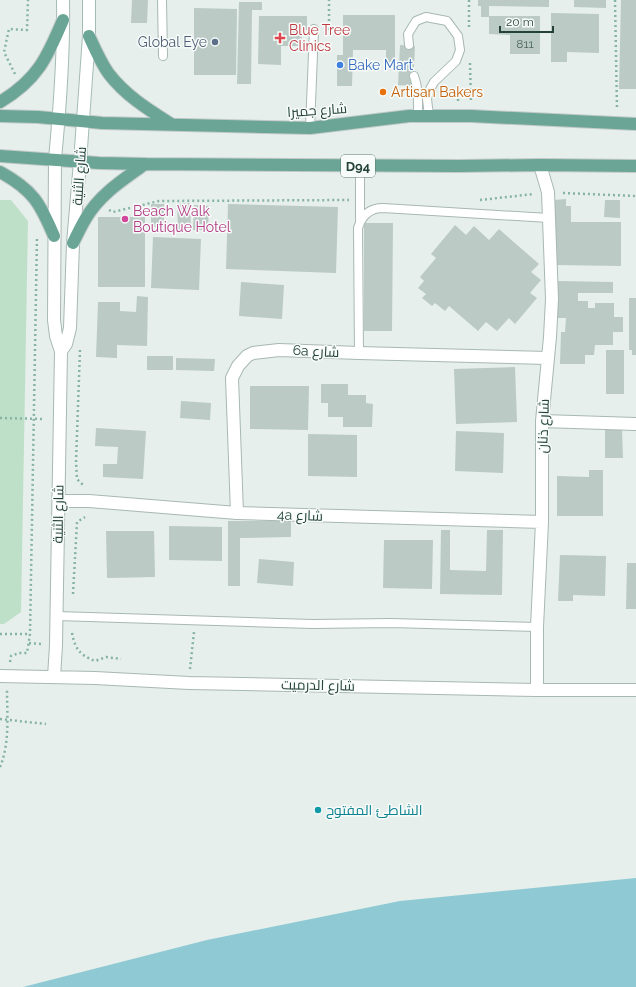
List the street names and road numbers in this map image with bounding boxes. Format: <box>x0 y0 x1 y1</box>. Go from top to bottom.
street label: شارع جميرا <box>287 100 348 121</box>
street label: شارع الثنية <box>69 146 90 206</box>
road number: D94 <box>341 155 375 177</box>
street label: 6a شارع <box>292 342 340 361</box>
street label: شارع ذنان <box>534 398 553 454</box>
street label: شارع الثنية <box>49 484 68 544</box>
street label: 4a شارع <box>277 506 323 525</box>
street label: شارع الدرميت <box>281 676 355 695</box>

